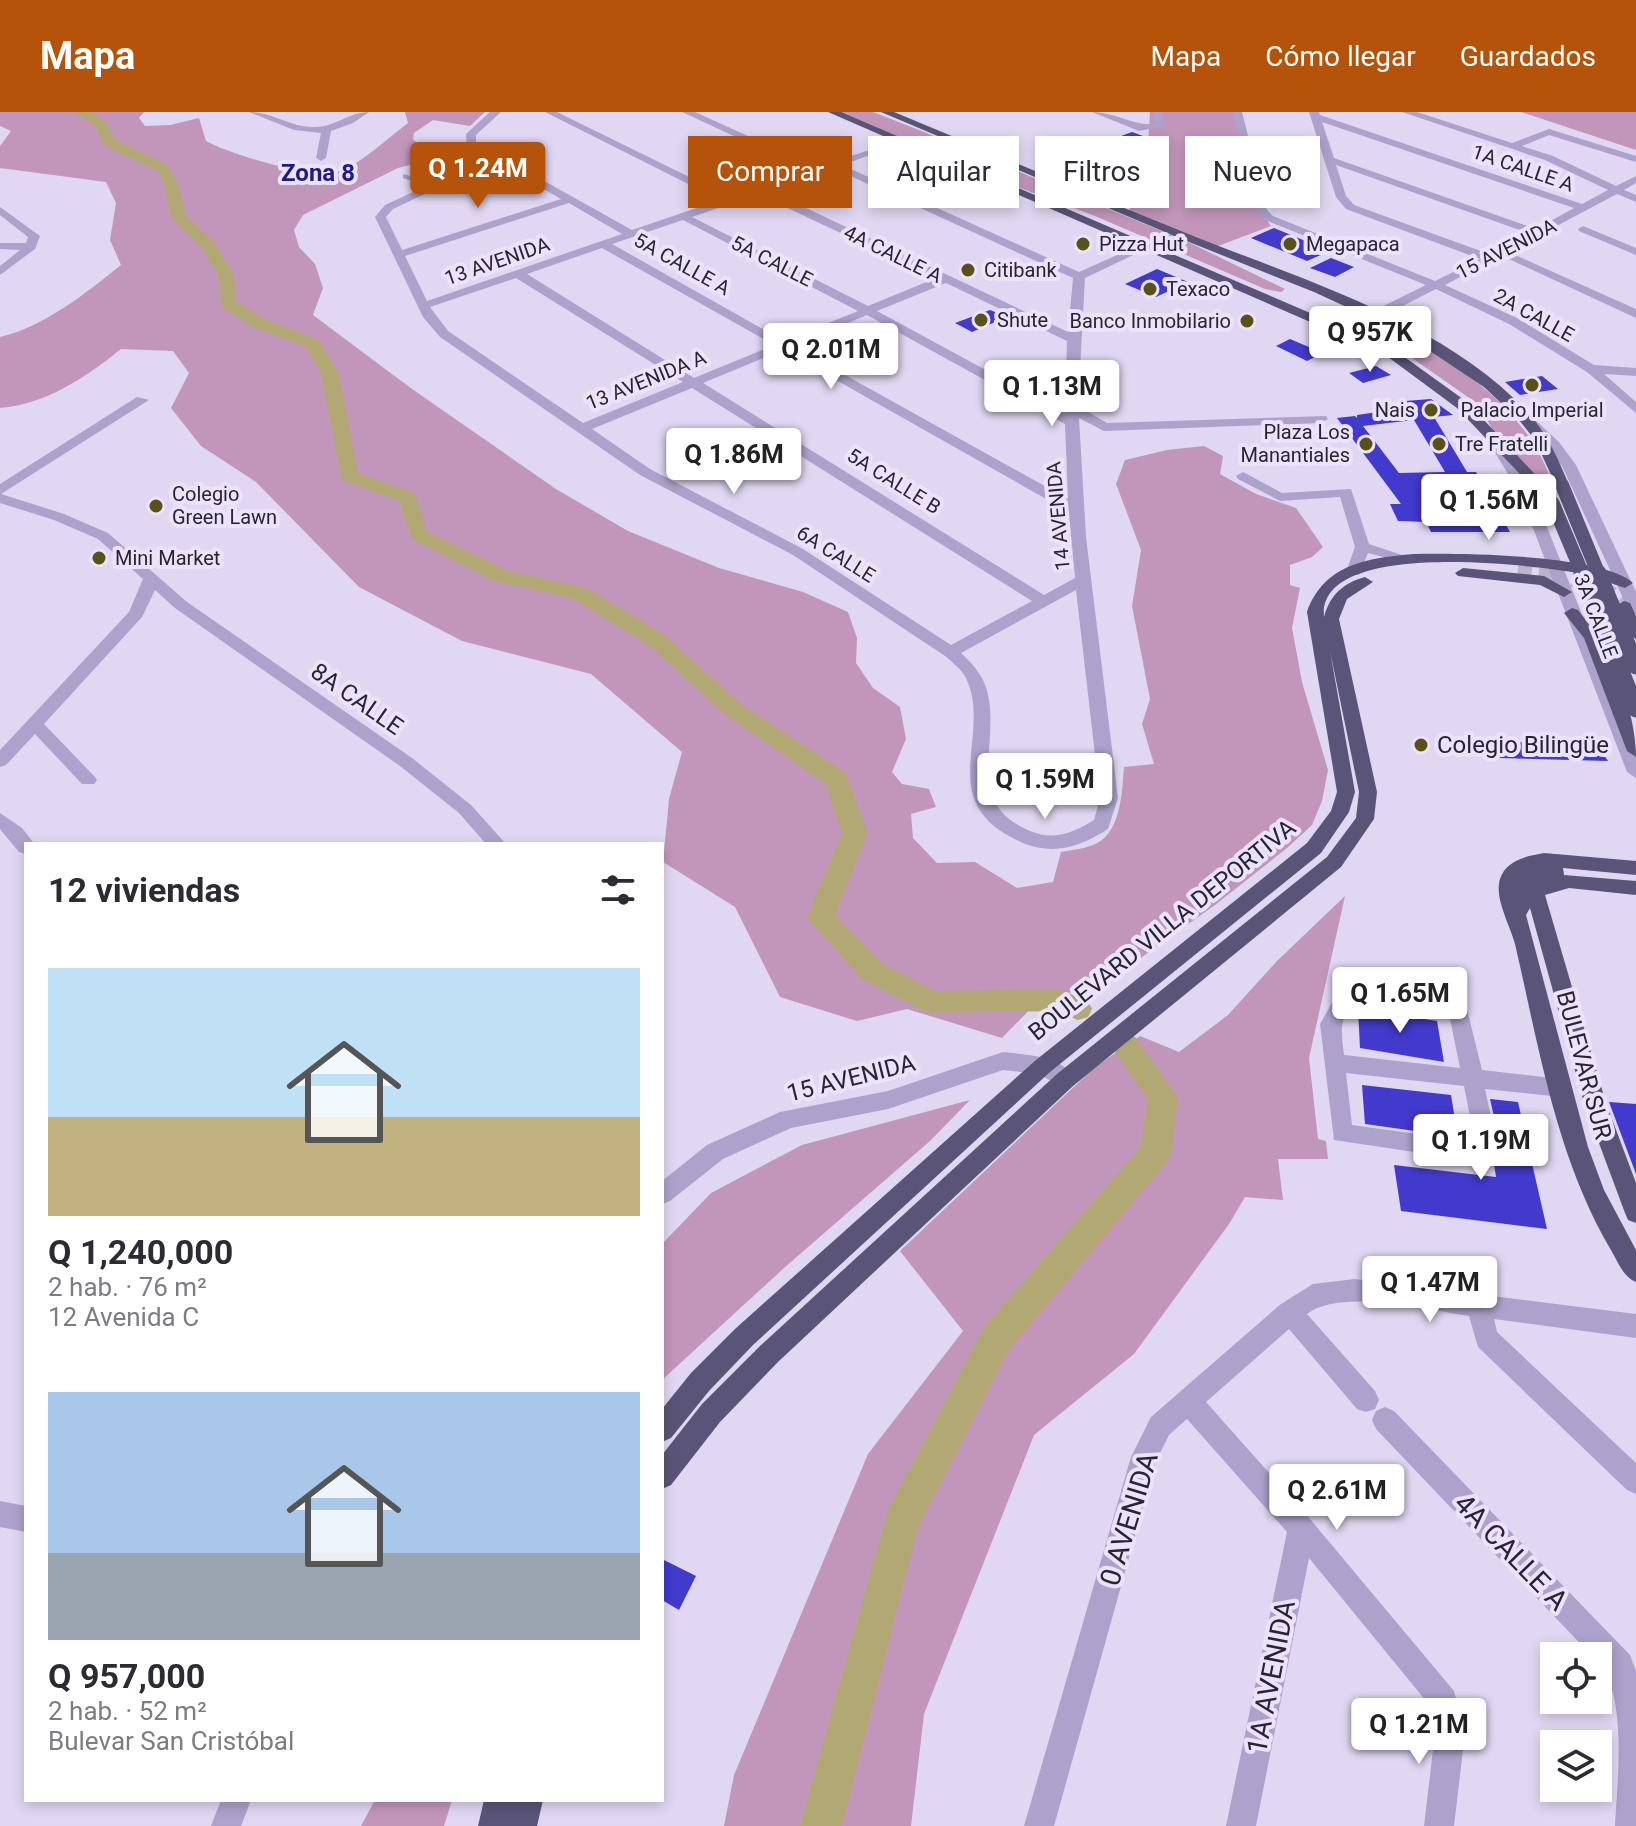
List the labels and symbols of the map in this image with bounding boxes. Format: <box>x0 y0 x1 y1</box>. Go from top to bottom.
street label: 1A CALLE A <box>1469 139 1577 197</box>
pin: Q 1.24M <box>404 142 552 210</box>
district label: Zona 8 <box>281 159 355 187</box>
street label: 15 AVENIDA <box>1452 213 1560 285</box>
street label: 4A CALLE A <box>840 220 946 288</box>
street label: 5A CALLE A <box>630 228 734 300</box>
street label: 5A CALLE <box>727 230 817 292</box>
street label: 13 AVENIDA <box>441 232 553 290</box>
place label: Pizza Hut <box>1099 232 1184 256</box>
place label: Megapaca <box>1306 232 1400 256</box>
marker: Pizza Hut <box>1074 235 1092 253</box>
marker: Megapaca <box>1281 235 1299 253</box>
place label: Citibank <box>984 258 1057 282</box>
marker: Citibank <box>959 261 977 279</box>
place label: Texaco <box>1166 277 1230 301</box>
marker: Texaco <box>1141 280 1159 298</box>
street label: 2A CALLE <box>1490 283 1578 347</box>
pin: Q 957K <box>1305 306 1435 374</box>
place label: Shute <box>997 308 1048 332</box>
place label: Banco Inmobilario <box>1069 309 1231 333</box>
marker: Shute <box>972 311 990 329</box>
marker: Banco Inmobilario <box>1238 312 1256 330</box>
pin: Q 2.01M <box>757 323 905 391</box>
street label: 13 AVENIDA A <box>582 345 710 415</box>
pin: Q 1.13M <box>978 360 1126 428</box>
marker: Palacio Imperial <box>1523 376 1541 394</box>
place label: Nais <box>1375 398 1415 422</box>
place label: Palacio Imperial <box>1460 398 1604 422</box>
marker: Nais <box>1422 401 1440 419</box>
place label: Plaza Los Manantiales <box>1241 420 1350 467</box>
pin: Q 1.86M <box>660 428 808 496</box>
place label: Tre Fratelli <box>1455 432 1548 456</box>
marker: Plaza Los Manantiales <box>1357 435 1375 453</box>
marker: Tre Fratelli <box>1430 435 1448 453</box>
street label: 5A CALLE B <box>843 443 945 519</box>
street label: 14 AVENIDA <box>1041 460 1075 572</box>
pin: Q 1.56M <box>1415 474 1563 542</box>
place label: Colegio Green Lawn <box>172 482 277 529</box>
marker: Colegio Green Lawn <box>147 497 165 515</box>
street label: 6A CALLE <box>792 520 880 588</box>
place label: Mini Market <box>115 546 220 570</box>
marker: Mini Market <box>90 549 108 567</box>
street label: 3A CALLE <box>1569 571 1623 661</box>
street label: 8A CALLE <box>306 657 408 741</box>
place label: Colegio Bilingüe <box>1437 731 1609 759</box>
marker: Colegio Bilingüe <box>1412 736 1430 754</box>
pin: Q 1.59M <box>971 753 1119 821</box>
street label: BOULEVARD VILLA DEPORTIVA <box>1023 813 1301 1046</box>
pin: Q 1.65M <box>1326 967 1474 1035</box>
street label: BULEVAR SUR <box>1551 988 1617 1142</box>
street label: 15 AVENIDA <box>784 1048 918 1107</box>
pin: Q 1.19M <box>1407 1114 1555 1182</box>
pin: Q 1.47M <box>1356 1256 1504 1324</box>
street label: 0 AVENIDA <box>1093 1448 1165 1590</box>
pin: Q 2.61M <box>1263 1464 1411 1532</box>
street label: 4A CALLE A <box>1447 1487 1575 1617</box>
street label: 1A AVENIDA <box>1240 1597 1302 1757</box>
pin: Q 1.21M <box>1345 1698 1493 1766</box>

